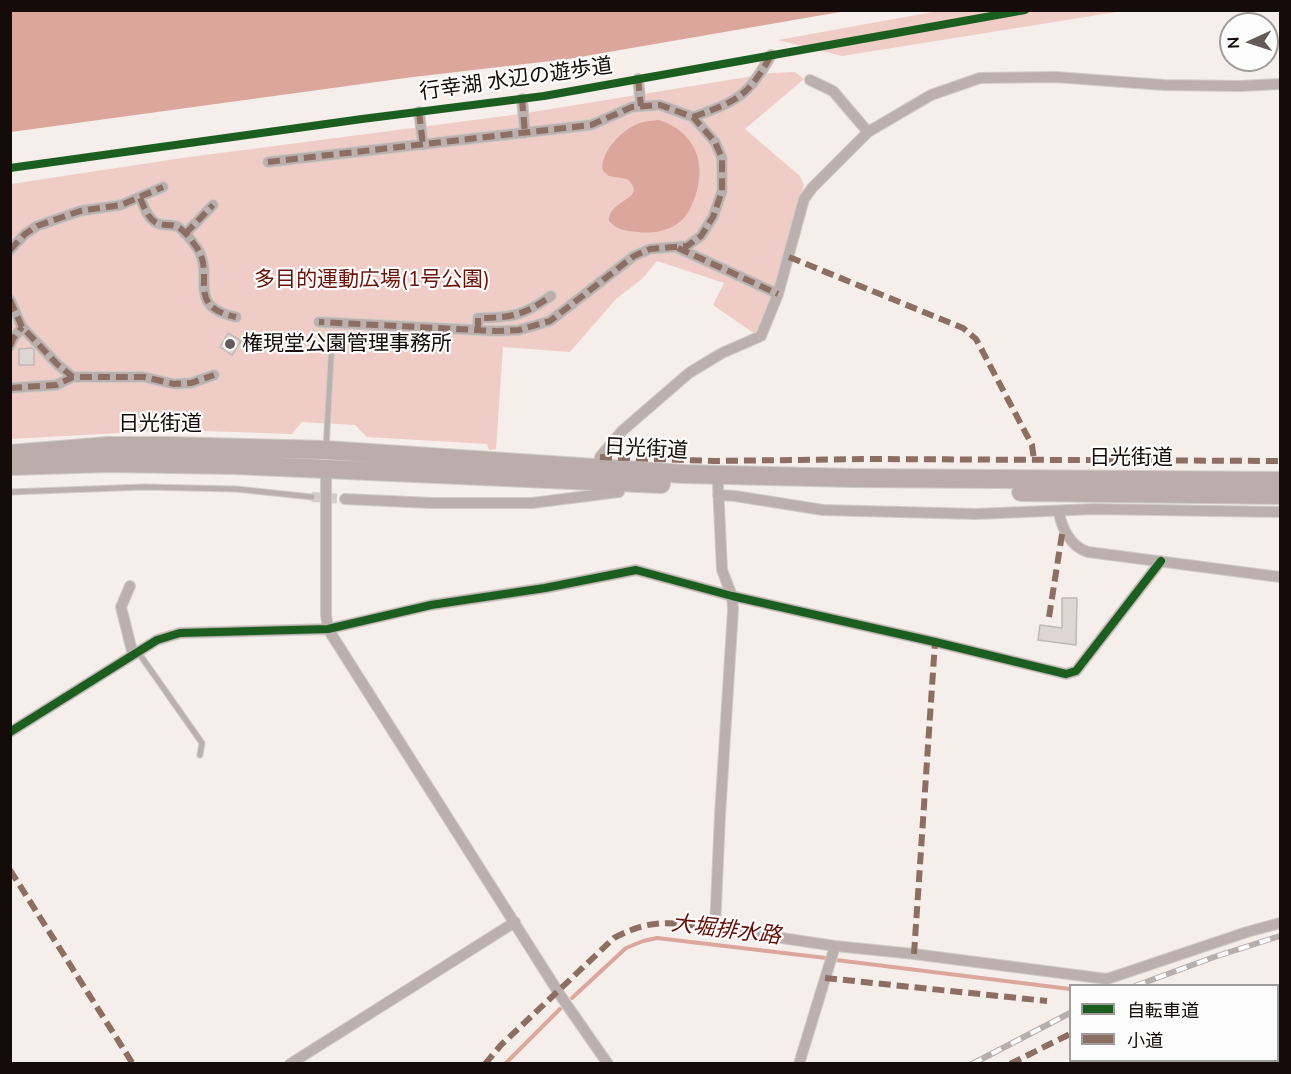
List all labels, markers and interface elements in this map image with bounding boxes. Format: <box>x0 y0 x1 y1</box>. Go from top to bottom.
north arrow <box>1219 12 1279 72</box>
text: N <box>1223 36 1243 49</box>
street label: 行幸湖 水辺の遊歩道 <box>418 53 614 105</box>
park label: 多目的運動広場(1号公園) <box>254 267 490 293</box>
place label: 権現堂公園管理事務所 <box>242 331 452 357</box>
marker: 権現堂公園管理事務所 <box>223 337 237 351</box>
street label: 日光街道 <box>118 411 202 437</box>
street label: 日光街道 <box>603 434 689 464</box>
street label: 日光街道 <box>1089 445 1173 471</box>
water label: 大堀排水路 <box>670 910 782 950</box>
legend <box>1069 984 1279 1062</box>
text: 自転車道 <box>1127 999 1199 1022</box>
text: 小道 <box>1127 1029 1163 1052</box>

